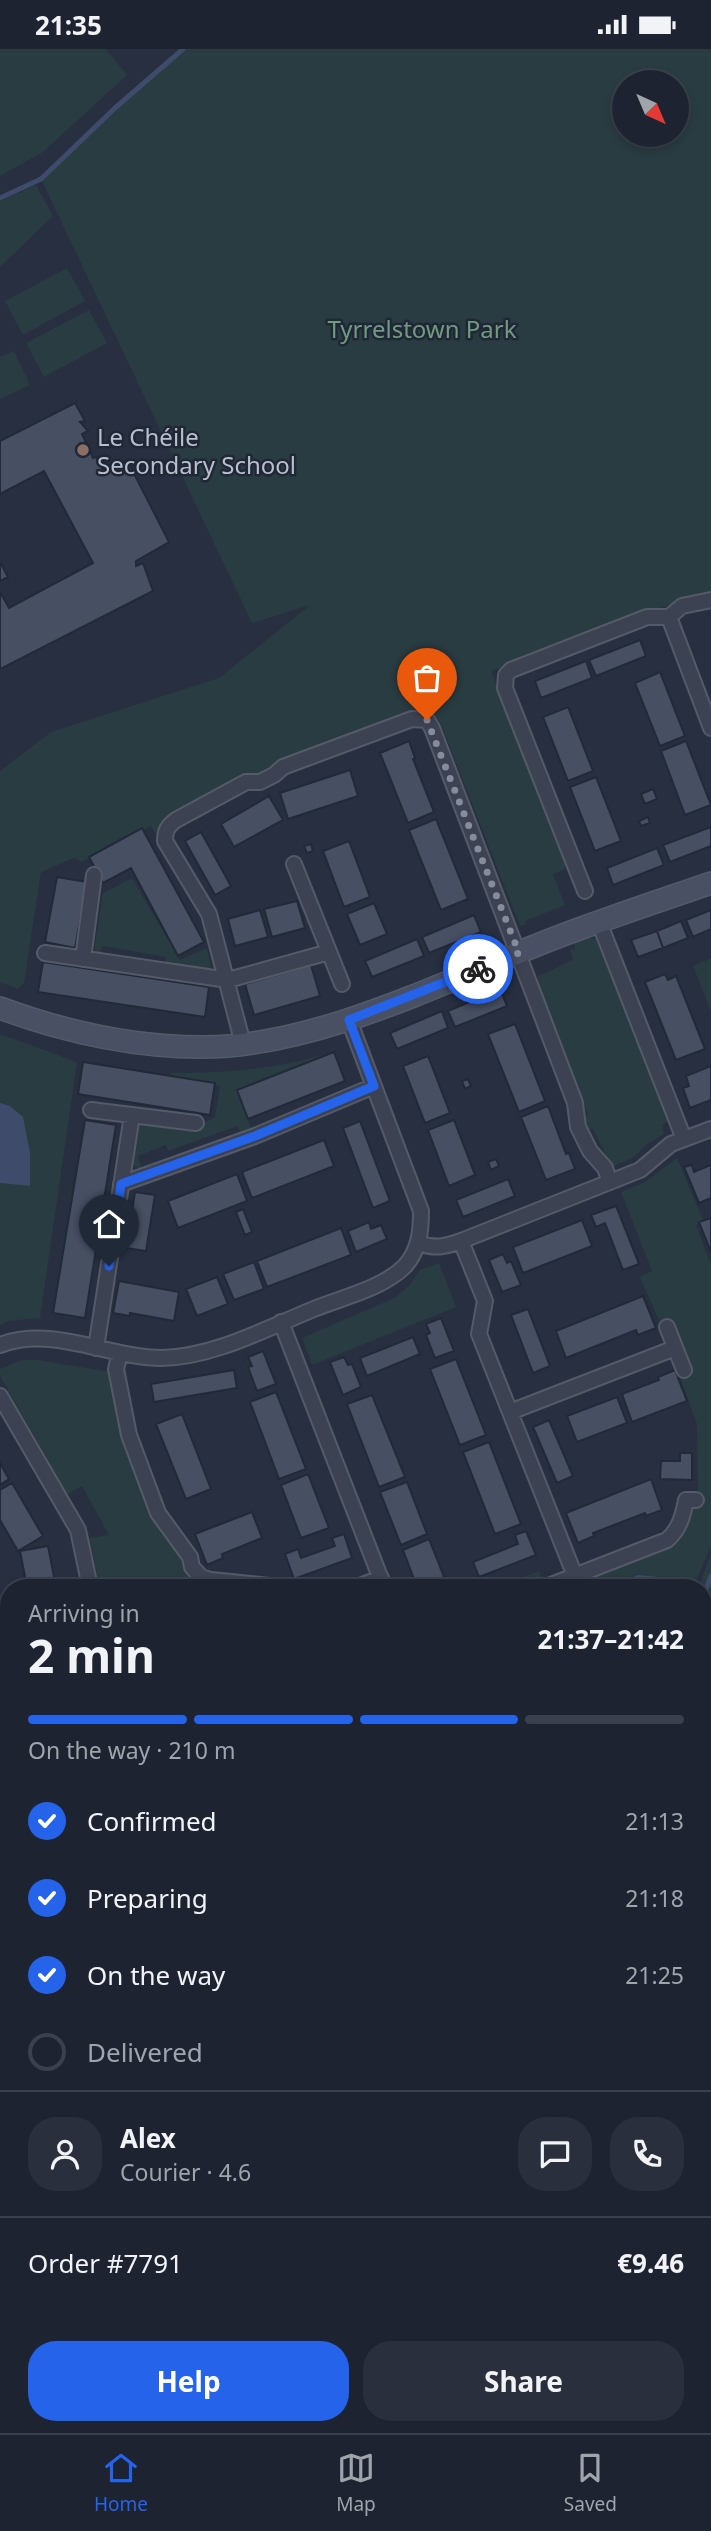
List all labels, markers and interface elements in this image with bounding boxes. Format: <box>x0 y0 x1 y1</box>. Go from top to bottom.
text: 21:35 <box>35 7 102 43</box>
north arrow <box>612 70 690 147</box>
map controls <box>612 70 689 147</box>
park label: Tyrrelstown Park <box>327 312 517 345</box>
place label: Le Chéile Secondary School <box>97 420 296 481</box>
marker: Le Chéile Secondary School <box>75 442 91 458</box>
pin <box>397 648 457 720</box>
icon: bag <box>408 659 446 697</box>
courier <box>443 934 513 1004</box>
icon: bike <box>459 950 497 988</box>
pin <box>79 1194 139 1266</box>
icon: home <box>90 1205 128 1243</box>
text: Arriving in <box>28 1597 140 1629</box>
text: 21:37–21:42 <box>537 1621 684 1657</box>
text: 2 min <box>28 1624 155 1686</box>
text: On the way · 210 m <box>28 1734 235 1766</box>
icon: check <box>28 1802 66 1840</box>
text: Confirmed <box>87 1803 217 1839</box>
text: 21:13 <box>625 1805 684 1837</box>
icon: check <box>28 1879 66 1917</box>
text: Preparing <box>87 1880 208 1916</box>
text: 21:18 <box>625 1882 684 1914</box>
icon: check <box>28 1956 66 1994</box>
text: On the way <box>87 1957 225 1993</box>
text: 21:25 <box>625 1959 684 1991</box>
text: Delivered <box>87 2034 203 2070</box>
button: person <box>28 2117 102 2191</box>
button: chat <box>518 2117 592 2191</box>
button: phone <box>610 2117 684 2191</box>
text: Alex <box>120 2120 176 2156</box>
text: Courier · 4.6 <box>120 2156 251 2188</box>
text: Order #7791 <box>28 2245 183 2281</box>
text: €9.46 <box>617 2245 684 2281</box>
button: Help <box>28 2341 349 2421</box>
button: Share <box>363 2341 684 2421</box>
tab: Home <box>94 2449 148 2517</box>
tab: Map <box>336 2449 376 2517</box>
tab: Saved <box>564 2449 617 2517</box>

